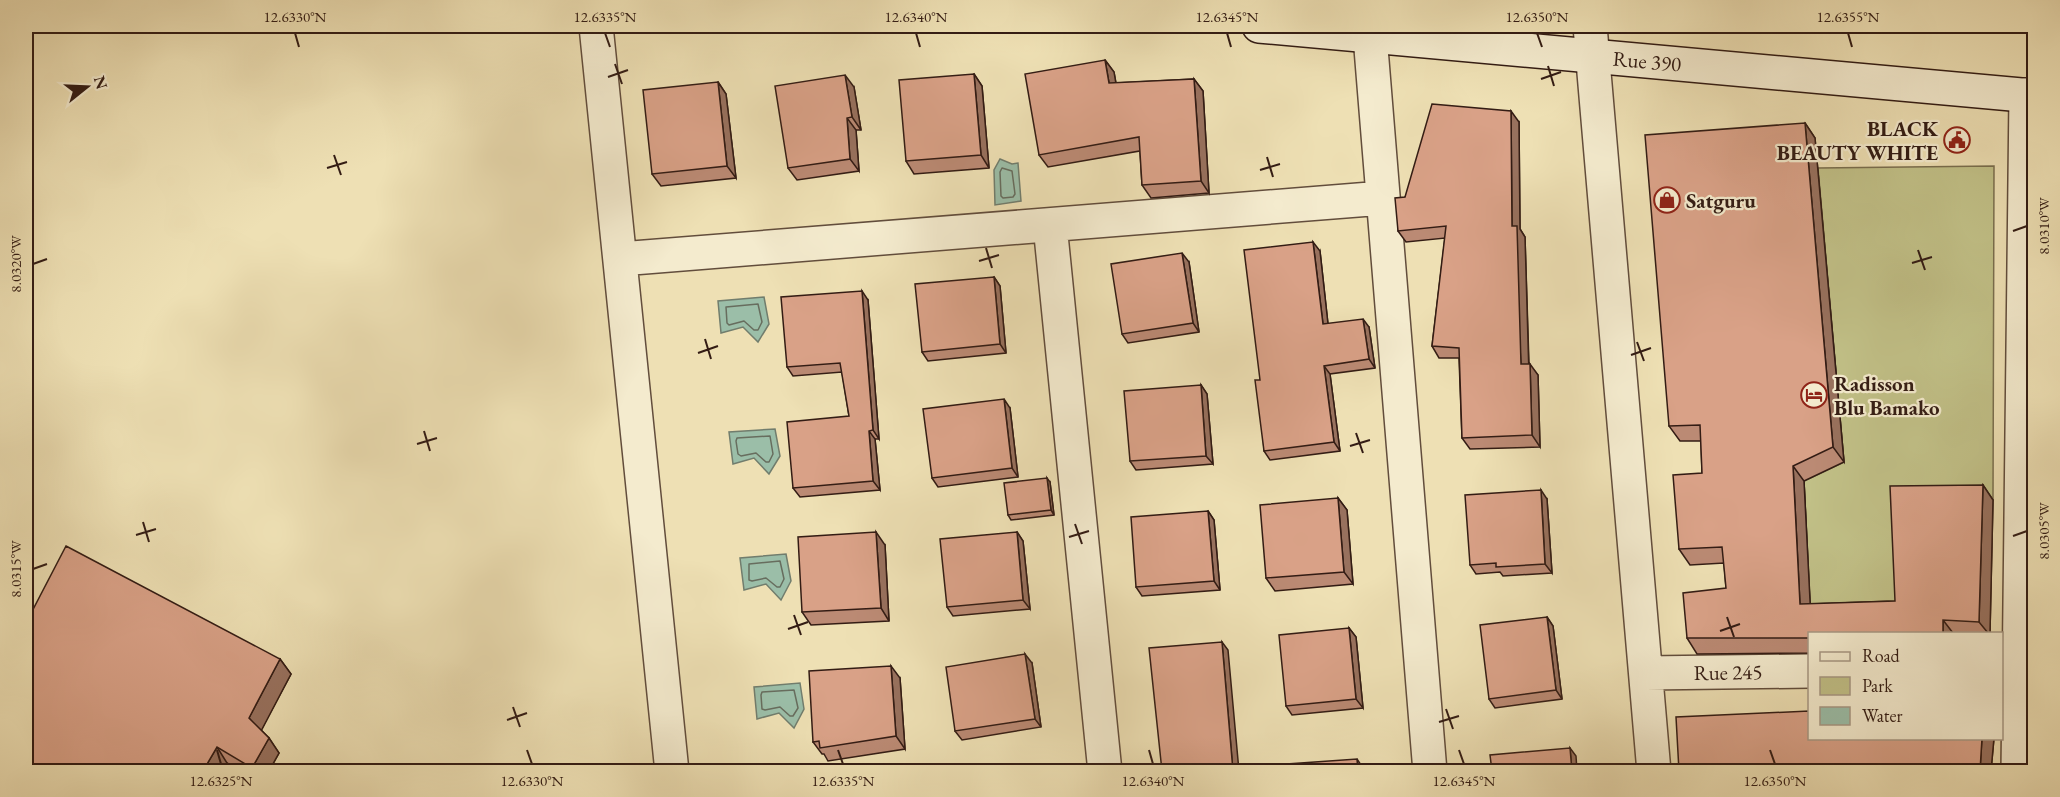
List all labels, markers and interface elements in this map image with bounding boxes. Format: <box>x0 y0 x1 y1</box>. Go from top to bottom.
text: 12.6330°N <box>264 7 327 26</box>
text: 12.6335°N <box>574 7 637 26</box>
text: 12.6340°N <box>885 7 948 26</box>
text: 12.6345°N <box>1196 7 1259 26</box>
text: 12.6350°N <box>1506 7 1569 26</box>
text: 12.6355°N <box>1817 7 1880 26</box>
street label: Rue 390 <box>1612 45 1682 77</box>
north arrow <box>57 57 117 117</box>
text: N <box>89 73 113 92</box>
place label: BLACK BEAUTY WHITE <box>1777 115 1939 166</box>
public building icon: BLACK BEAUTY WHITE <box>1942 125 1972 155</box>
shop icon: Satguru <box>1652 185 1682 215</box>
place label: Satguru <box>1686 187 1756 214</box>
text: 8.0310°W <box>2034 197 2053 255</box>
text: 8.0320°W <box>6 235 25 293</box>
place label: Radisson Blu Bamako <box>1834 370 1940 421</box>
hotel icon: Radisson Blu Bamako <box>1799 380 1829 410</box>
text: 8.0305°W <box>2034 502 2053 560</box>
text: 8.0315°W <box>6 540 25 598</box>
legend <box>1808 632 2003 740</box>
text: Road <box>1862 644 1901 667</box>
street label: Rue 245 <box>1693 658 1763 686</box>
text: Park <box>1862 674 1893 697</box>
text: Water <box>1862 704 1903 727</box>
text: 12.6325°N <box>190 771 253 790</box>
text: 12.6330°N <box>501 771 564 790</box>
text: 12.6335°N <box>812 771 875 790</box>
text: 12.6340°N <box>1122 771 1185 790</box>
text: 12.6345°N <box>1433 771 1496 790</box>
text: 12.6350°N <box>1744 771 1807 790</box>

